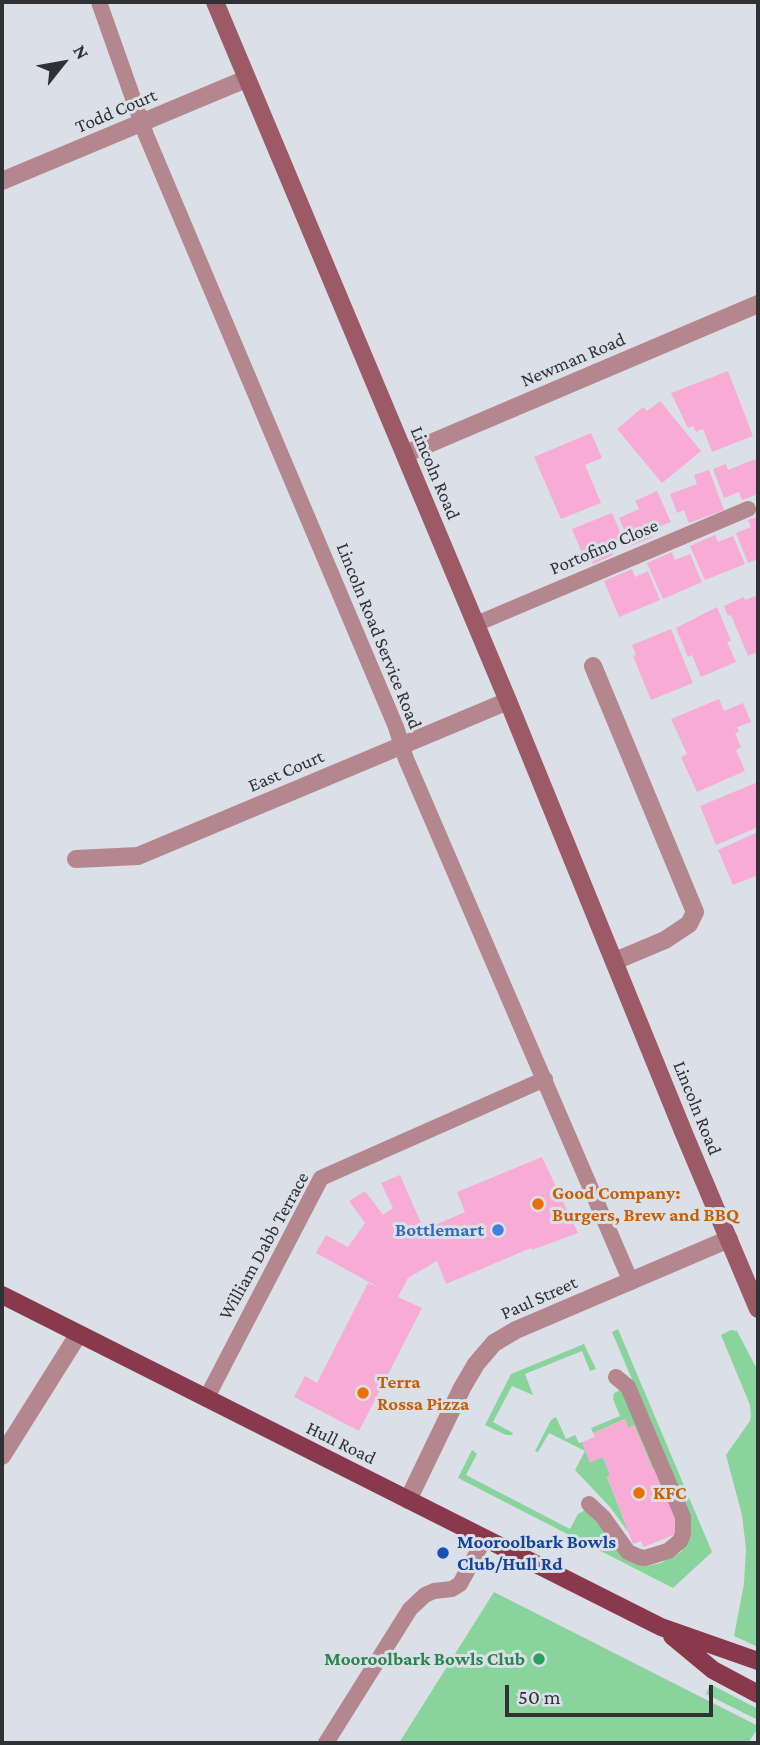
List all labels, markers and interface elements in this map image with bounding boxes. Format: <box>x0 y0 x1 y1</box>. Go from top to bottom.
north arrow <box>28 28 98 98</box>
text: N <box>69 41 94 63</box>
street label: Todd Court <box>72 84 160 138</box>
street label: Newman Road <box>517 328 629 392</box>
street label: Lincoln Road <box>405 423 465 523</box>
street label: Portofino Close <box>546 514 662 580</box>
street label: Lincoln Road Service Road <box>331 540 427 732</box>
street label: East Court <box>245 745 327 797</box>
street label: Lincoln Road <box>668 1058 726 1158</box>
street label: William Dabb Terrace <box>214 1168 314 1324</box>
place label: Good Company: Burgers, Brew and BBQ <box>552 1182 739 1226</box>
marker: Good Company: Burgers, Brew and BBQ <box>530 1196 546 1212</box>
place label: Bottlemart <box>395 1219 484 1241</box>
marker: Bottlemart <box>490 1222 506 1238</box>
street label: Paul Street <box>497 1271 581 1325</box>
place label: Terra Rossa Pizza <box>377 1371 469 1415</box>
marker: Terra Rossa Pizza <box>355 1385 371 1401</box>
street label: Hull Road <box>302 1416 380 1470</box>
place label: KFC <box>653 1482 686 1504</box>
marker: KFC <box>631 1485 647 1501</box>
place label: Mooroolbark Bowls Club/Hull Rd <box>457 1531 616 1575</box>
marker: Mooroolbark Bowls Club/Hull Rd <box>435 1545 451 1561</box>
place label: Mooroolbark Bowls Club <box>324 1648 525 1670</box>
marker: Mooroolbark Bowls Club <box>531 1651 547 1667</box>
scale bar <box>508 1672 716 1716</box>
text: 50 m <box>518 1685 561 1709</box>

